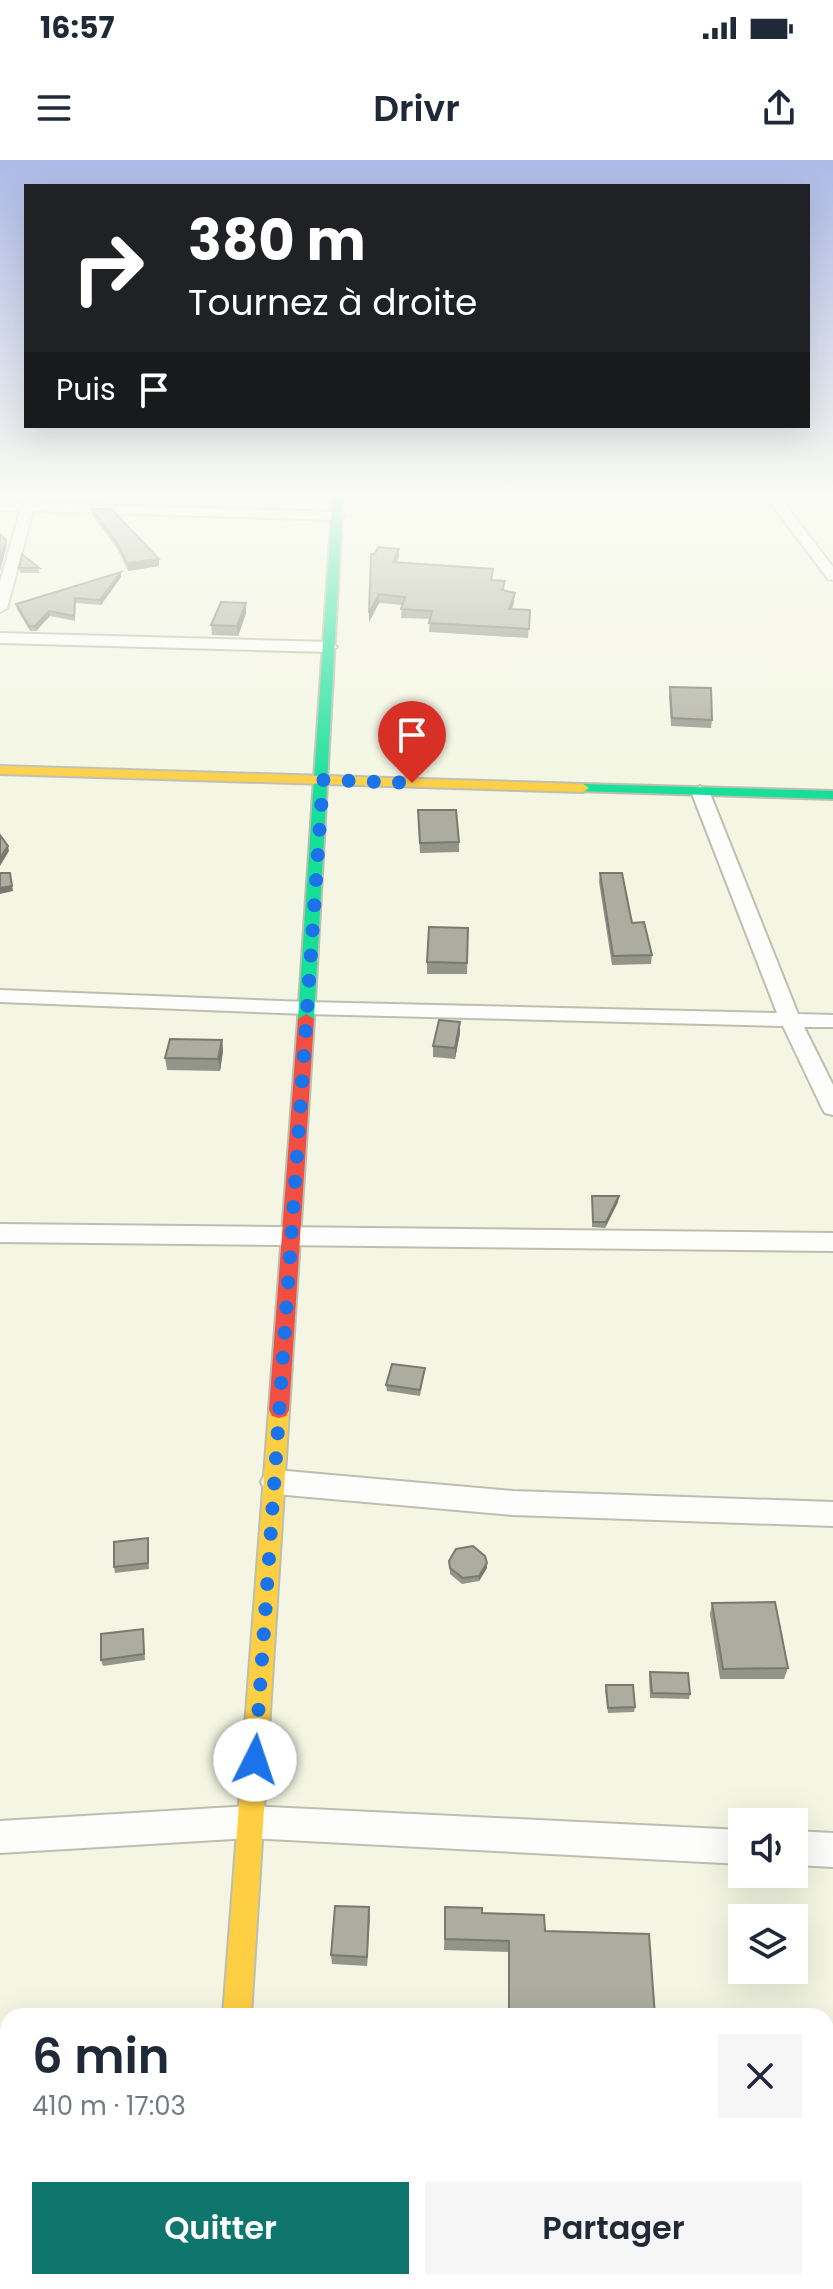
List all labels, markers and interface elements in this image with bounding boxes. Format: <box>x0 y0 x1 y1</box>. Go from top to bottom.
text: 16:57 <box>40 6 114 49</box>
text: Drivr <box>373 83 460 134</box>
icon: menu <box>32 86 76 130</box>
icon: share <box>757 86 801 130</box>
text: 380 m <box>188 201 366 280</box>
icon: right <box>56 216 160 320</box>
text: Tournez à droite <box>188 277 477 328</box>
text: Puis <box>56 368 116 411</box>
icon: arrive <box>132 368 176 412</box>
pin <box>378 701 446 783</box>
icon: arrive <box>390 713 434 757</box>
position arrow <box>213 1718 297 1802</box>
map controls <box>728 1808 808 1984</box>
button: sound <box>728 1808 808 1888</box>
button: layers <box>728 1904 808 1984</box>
text: 6 min <box>32 2023 170 2090</box>
button: close <box>718 2034 802 2118</box>
text: 410 m · 17:03 <box>32 2088 186 2124</box>
button: Quitter <box>32 2182 409 2274</box>
button: Partager <box>425 2182 802 2274</box>

